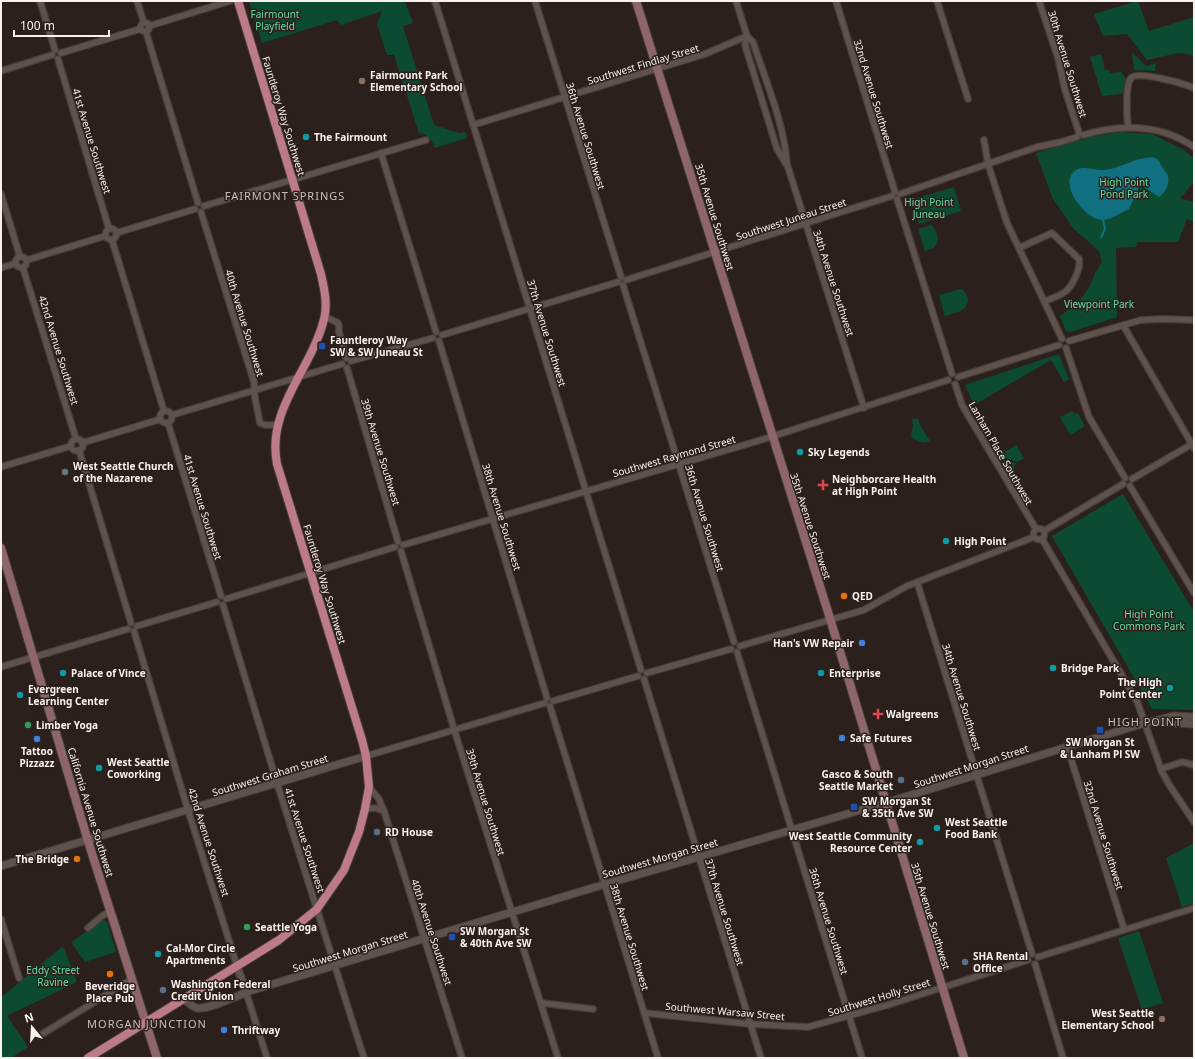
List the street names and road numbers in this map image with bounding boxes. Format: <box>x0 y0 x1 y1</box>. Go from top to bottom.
street label: 30th Avenue Southwest <box>1045 9 1091 119</box>
street label: 32nd Avenue Southwest <box>851 38 897 151</box>
street label: Southwest Findlay Street <box>586 40 701 88</box>
street label: Fauntleroy Way Southwest <box>259 55 309 178</box>
street label: 36th Avenue Southwest <box>563 81 609 191</box>
street label: 41st Avenue Southwest <box>69 87 115 196</box>
street label: 35th Avenue Southwest <box>692 162 738 272</box>
street label: Southwest Juneau Street <box>734 194 848 243</box>
street label: 34th Avenue Southwest <box>810 228 858 338</box>
street label: 40th Avenue Southwest <box>222 268 268 378</box>
street label: 37th Avenue Southwest <box>524 278 570 388</box>
street label: 42nd Avenue Southwest <box>36 294 82 407</box>
street label: 39th Avenue Southwest <box>358 397 404 507</box>
street label: Lanham Place Southwest <box>966 399 1037 508</box>
street label: Southwest Raymond Street <box>611 432 737 480</box>
street label: 41st Avenue Southwest <box>180 453 226 562</box>
street label: 38th Avenue Southwest <box>479 462 525 572</box>
street label: 36th Avenue Southwest <box>682 463 728 573</box>
street label: 35th Avenue Southwest <box>787 471 835 581</box>
street label: Fauntleroy Way Southwest <box>300 523 350 646</box>
street label: 34th Avenue Southwest <box>939 642 985 752</box>
street label: Southwest Morgan Street <box>912 741 1030 791</box>
street label: California Avenue Southwest <box>65 745 118 879</box>
street label: 39th Avenue Southwest <box>463 747 509 857</box>
street label: Southwest Graham Street <box>210 751 330 799</box>
street label: 32nd Avenue Southwest <box>1081 779 1127 892</box>
street label: 42nd Avenue Southwest <box>185 786 233 898</box>
street label: 41st Avenue Southwest <box>281 786 329 895</box>
street label: Southwest Morgan Street <box>601 835 720 881</box>
street label: 37th Avenue Southwest <box>702 857 748 967</box>
street label: 35th Avenue Southwest <box>908 861 954 971</box>
street label: 36th Avenue Southwest <box>806 866 852 976</box>
street label: 40th Avenue Southwest <box>408 877 456 987</box>
street label: 38th Avenue Southwest <box>607 882 653 992</box>
street label: Southwest Morgan Street <box>291 927 410 975</box>
street label: Southwest Holly Street <box>826 975 932 1019</box>
street label: Southwest Warsaw Street <box>665 999 786 1023</box>

